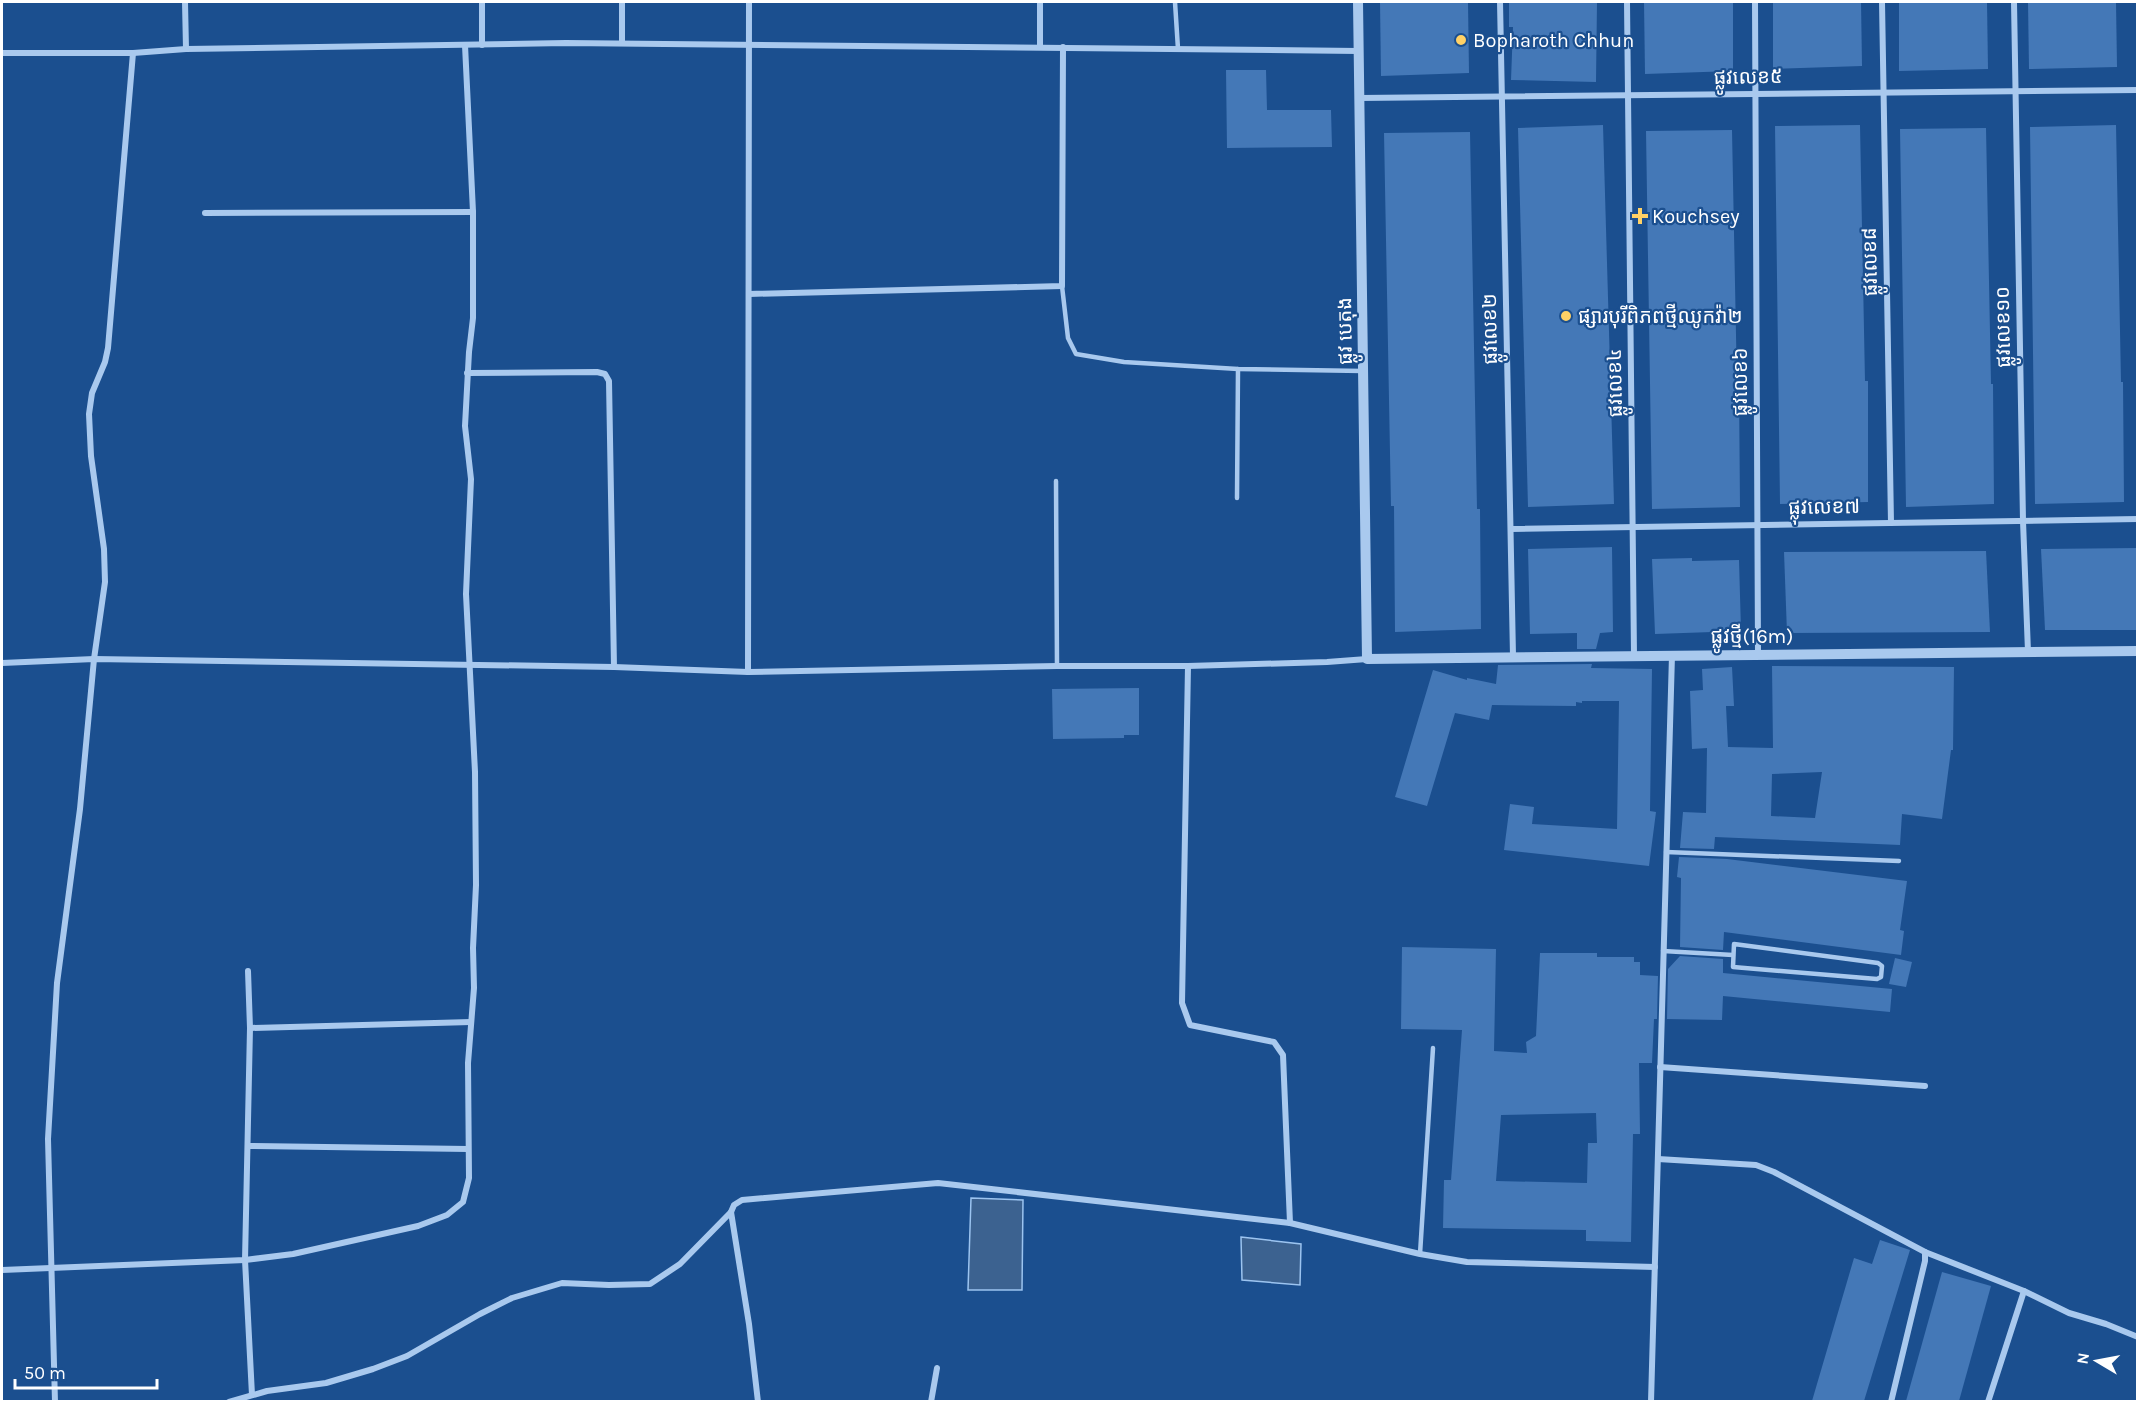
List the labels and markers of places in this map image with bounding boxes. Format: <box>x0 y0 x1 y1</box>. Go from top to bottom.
place label: Bopharoth Chhun <box>1473 29 1634 52</box>
marker: Bopharoth Chhun <box>1454 33 1468 47</box>
place label: Kouchsey <box>1652 205 1740 228</box>
marker: Kouchsey <box>1633 209 1647 223</box>
place label: ផ្សារបុរីពិភពថ្មីឈូកវ៉ា២ <box>1578 303 1742 329</box>
marker: ផ្សារបុរីពិភពថ្មីឈូកវ៉ា២ <box>1559 309 1573 323</box>

